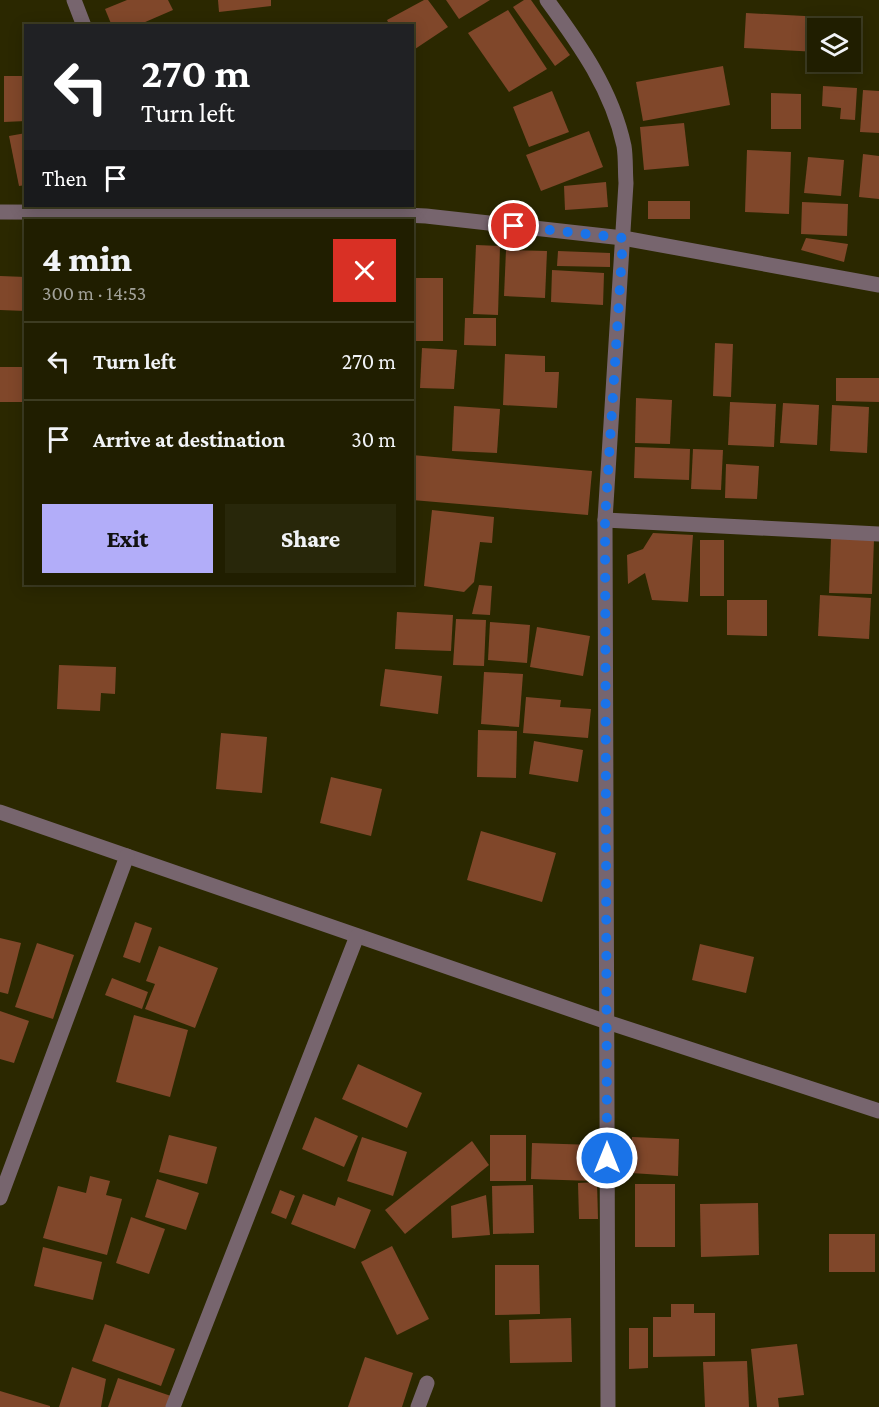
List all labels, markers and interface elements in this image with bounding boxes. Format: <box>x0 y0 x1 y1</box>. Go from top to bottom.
map controls <box>807 18 861 72</box>
button: layers <box>807 18 861 72</box>
icon: left <box>42 48 120 126</box>
text: 270 m <box>141 49 250 96</box>
text: Turn left <box>141 98 235 128</box>
icon: arrive <box>99 162 132 195</box>
text: Then <box>42 166 87 191</box>
pin <box>488 200 539 251</box>
icon: arrive <box>497 209 530 242</box>
text: 4 min <box>42 239 132 279</box>
button: close <box>333 239 396 302</box>
text: 300 m · 14:53 <box>42 282 146 304</box>
icon: left <box>42 345 75 378</box>
text: Turn left <box>93 349 176 374</box>
text: 270 m <box>342 349 396 374</box>
icon: arrive <box>42 423 75 456</box>
text: Arrive at destination <box>93 427 285 452</box>
text: 30 m <box>351 427 396 452</box>
button: Exit <box>42 504 213 573</box>
button: Share <box>225 504 396 573</box>
position arrow <box>575 1126 639 1190</box>

